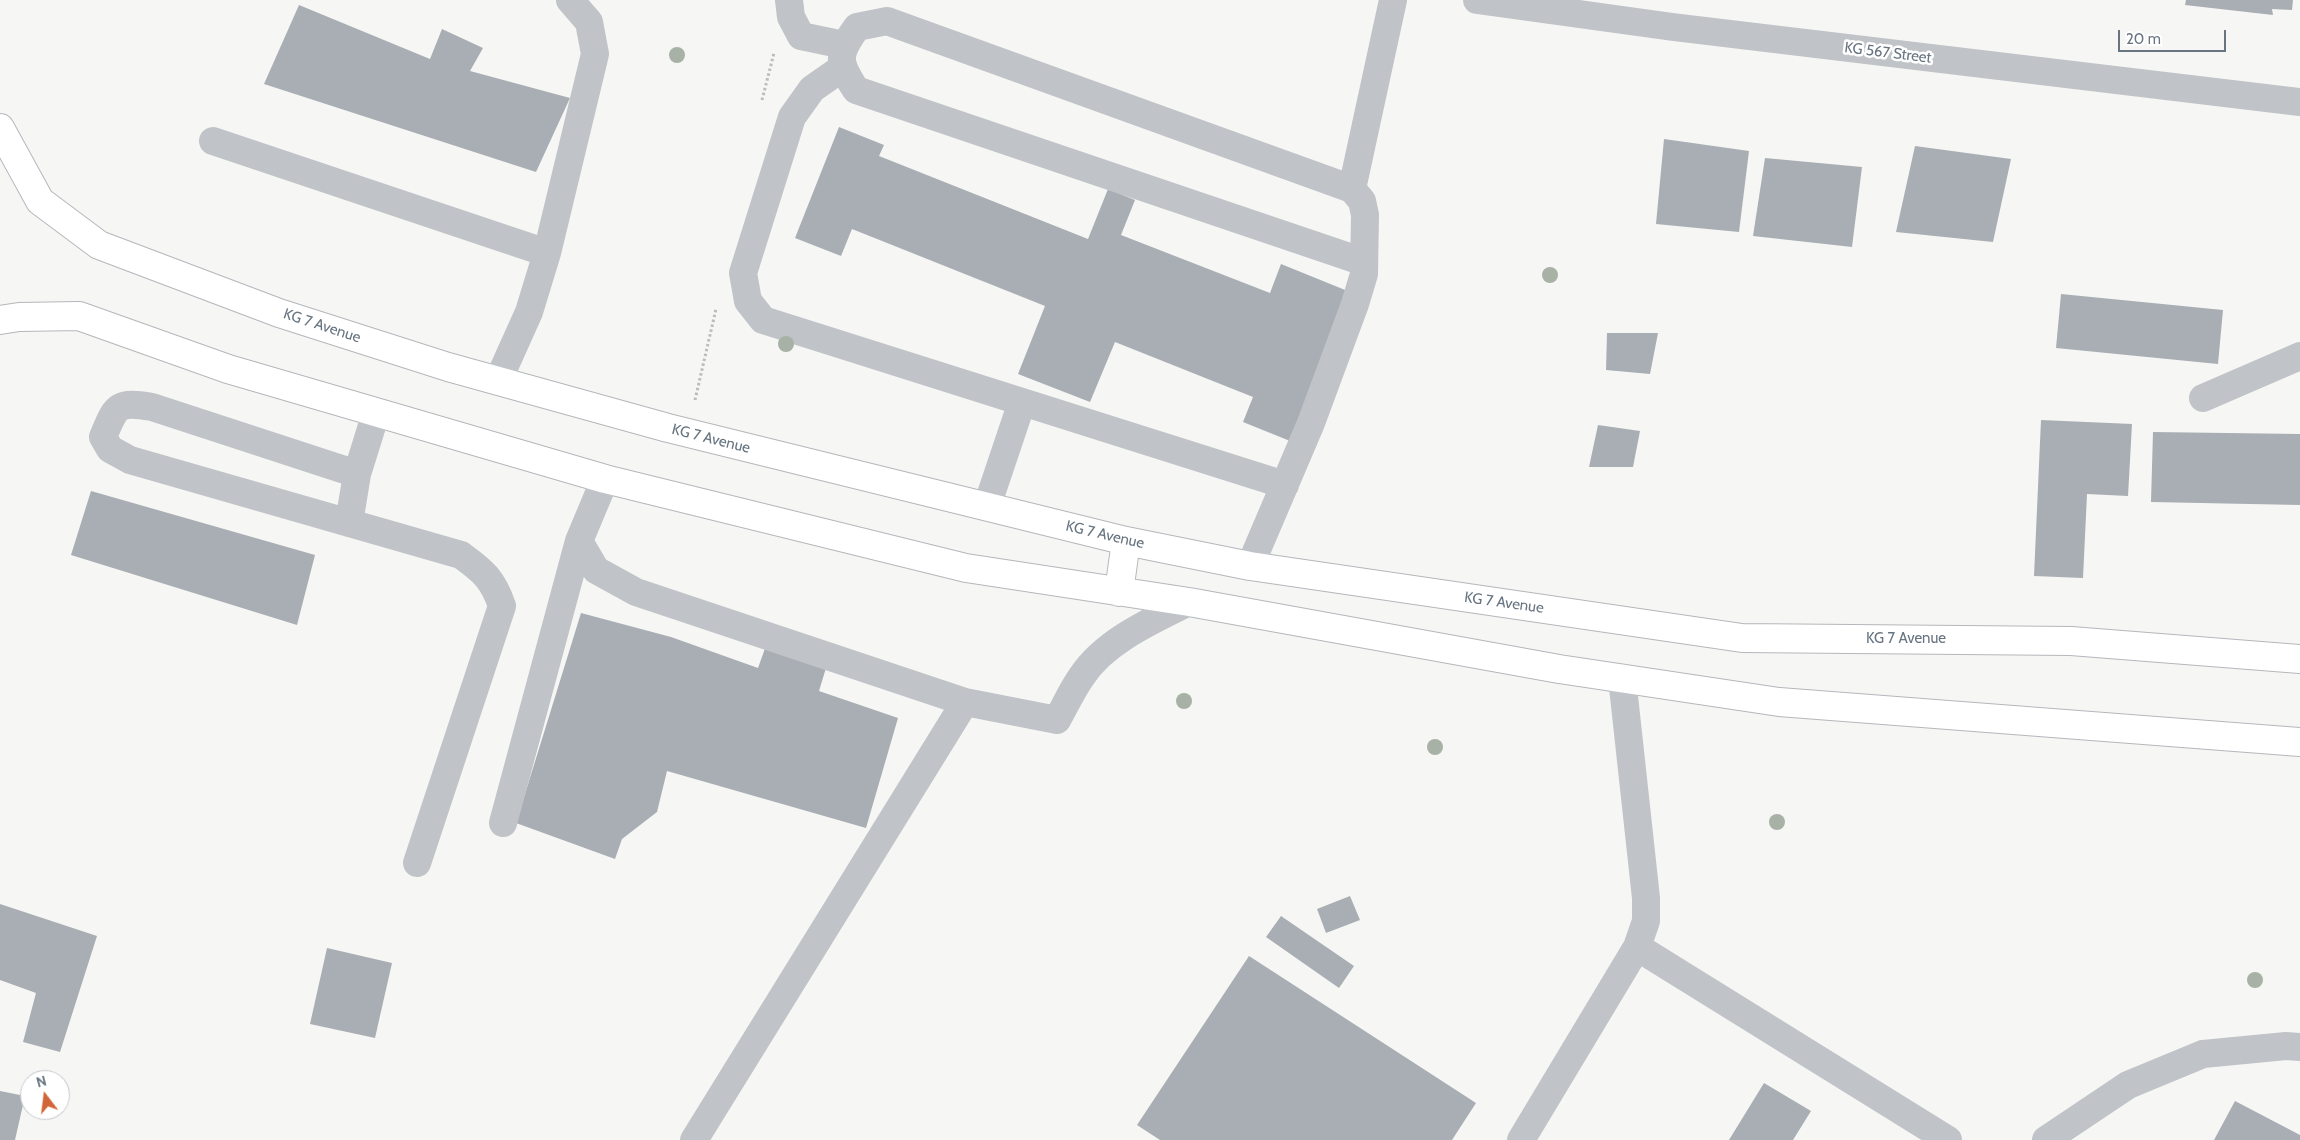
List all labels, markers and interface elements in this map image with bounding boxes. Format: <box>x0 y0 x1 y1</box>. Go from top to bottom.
scale bar <box>2120 20 2228 52</box>
text: 20 m <box>2126 30 2161 48</box>
street label: KG 567 Street <box>1843 39 1933 67</box>
street label: KG 7 Avenue <box>281 305 363 347</box>
street label: KG 7 Avenue <box>670 421 752 457</box>
street label: KG 7 Avenue <box>1064 517 1146 553</box>
street label: KG 7 Avenue <box>1463 589 1545 617</box>
street label: KG 7 Avenue <box>1866 630 1946 648</box>
north arrow <box>20 1070 70 1120</box>
text: N <box>34 1072 48 1091</box>

